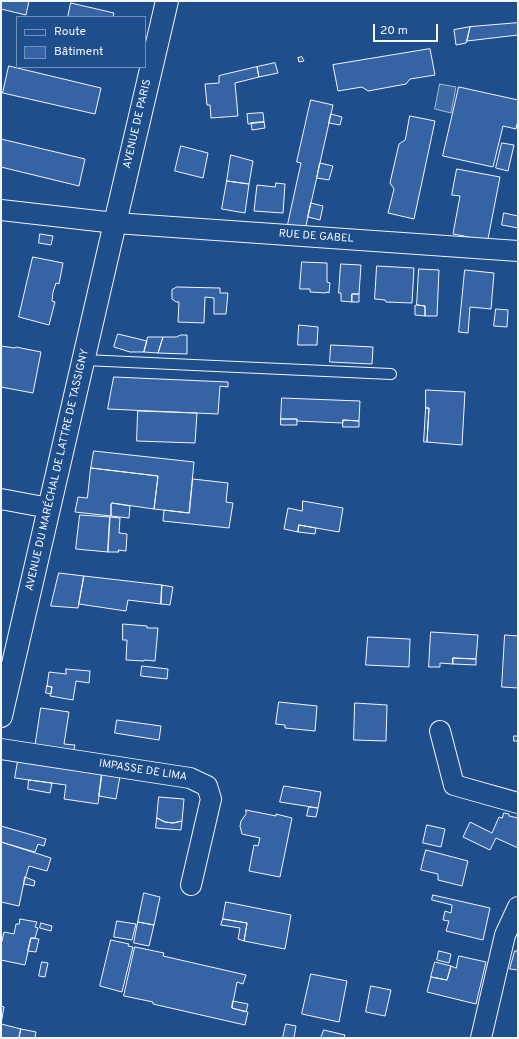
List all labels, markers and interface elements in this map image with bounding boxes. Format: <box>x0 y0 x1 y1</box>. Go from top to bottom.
legend <box>16 16 146 68</box>
scale bar <box>375 16 440 42</box>
text: 20 m <box>380 23 408 39</box>
text: Route <box>54 24 86 40</box>
text: Bâtiment <box>54 44 104 60</box>
street label: AVENUE DE PARIS <box>121 78 155 170</box>
street label: RUE DE GABEL <box>278 228 354 246</box>
street label: AVENUE DU MARÉCHAL DE LATTRE DE TASSIGNY <box>24 348 92 592</box>
street label: IMPASSE DE LIMA <box>98 758 188 784</box>

